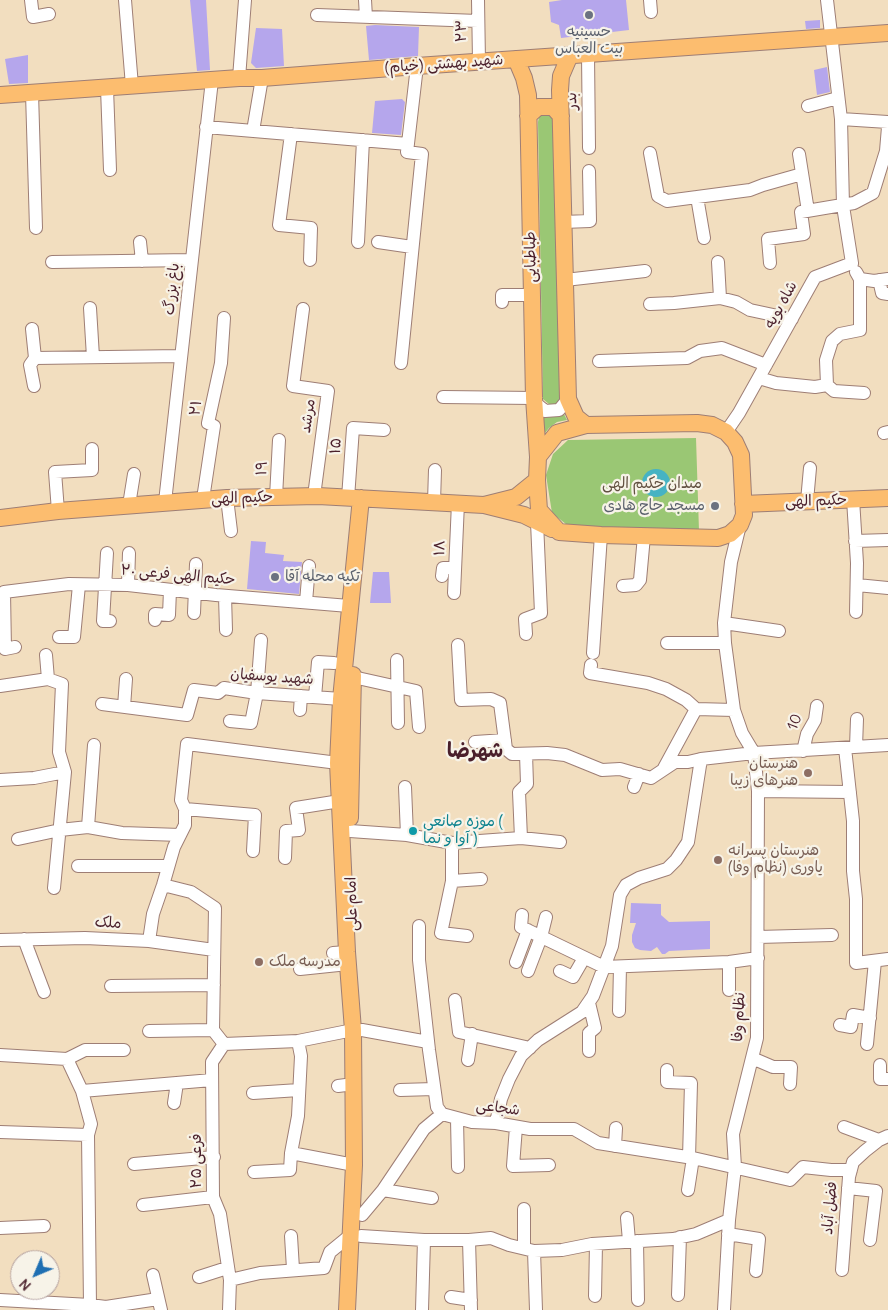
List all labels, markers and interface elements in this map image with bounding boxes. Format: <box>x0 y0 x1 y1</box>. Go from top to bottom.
marker: حسینیه بیت العباس <box>583 9 595 21</box>
street label: ۲۳ <box>453 20 471 42</box>
place label: حسینیه بیت العباس <box>555 23 623 58</box>
street label: شهید بهشتی (خیام) <box>384 51 504 77</box>
street label: بدر <box>563 92 581 110</box>
street label: طباطبایی <box>522 231 540 283</box>
street label: باغ بزرگ <box>160 262 184 316</box>
street label: شاه بویه <box>761 278 801 332</box>
street label: مرشد <box>297 398 319 434</box>
street label: ۲۱ <box>186 399 206 417</box>
street label: ۱۵ <box>326 437 346 455</box>
street label: ۱۹ <box>253 460 271 476</box>
park label: میدان حکیم الهی <box>602 475 702 493</box>
street label: حکیم الهی <box>211 488 273 508</box>
street label: حکیم الهی <box>785 491 847 511</box>
place label: مسجد حاج هادی <box>603 497 705 515</box>
marker: مسجد حاج هادی <box>709 500 721 512</box>
street label: ۱۸ <box>431 540 449 556</box>
street label: حکیم الهی فرعی ۲۰ <box>120 561 236 589</box>
place label: تکیه محله آقا <box>285 568 360 586</box>
marker: تکیه محله آقا <box>269 571 281 583</box>
street label: شهید یوسفیان <box>230 665 314 689</box>
street label: 10 <box>784 711 806 733</box>
district label: شهرضا <box>447 739 503 763</box>
place label: هنرستان هنرهای زیبا <box>730 755 798 790</box>
marker: هنرستان هنرهای زیبا <box>802 767 814 779</box>
place label: موزه صانعی ( آوا و نما ) <box>423 813 503 848</box>
marker: موزه صانعی ( آوا و نما ) <box>407 825 419 837</box>
place label: هنرستان پسرانه یاوری (نظام وفا) <box>728 842 823 877</box>
marker: هنرستان پسرانه یاوری (نظام وفا) <box>712 854 724 866</box>
street label: امام علی <box>342 877 362 931</box>
street label: ملک <box>94 913 122 933</box>
place label: مدرسه ملک <box>269 953 341 971</box>
marker: مدرسه ملک <box>253 956 265 968</box>
street label: نظام وفا <box>729 992 749 1042</box>
street label: شجاعی <box>475 1096 521 1120</box>
street label: فرعی ۲۵ <box>188 1133 206 1189</box>
street label: فضل آباد <box>819 1181 841 1235</box>
north arrow <box>10 1250 60 1300</box>
text: N <box>15 1275 35 1295</box>

